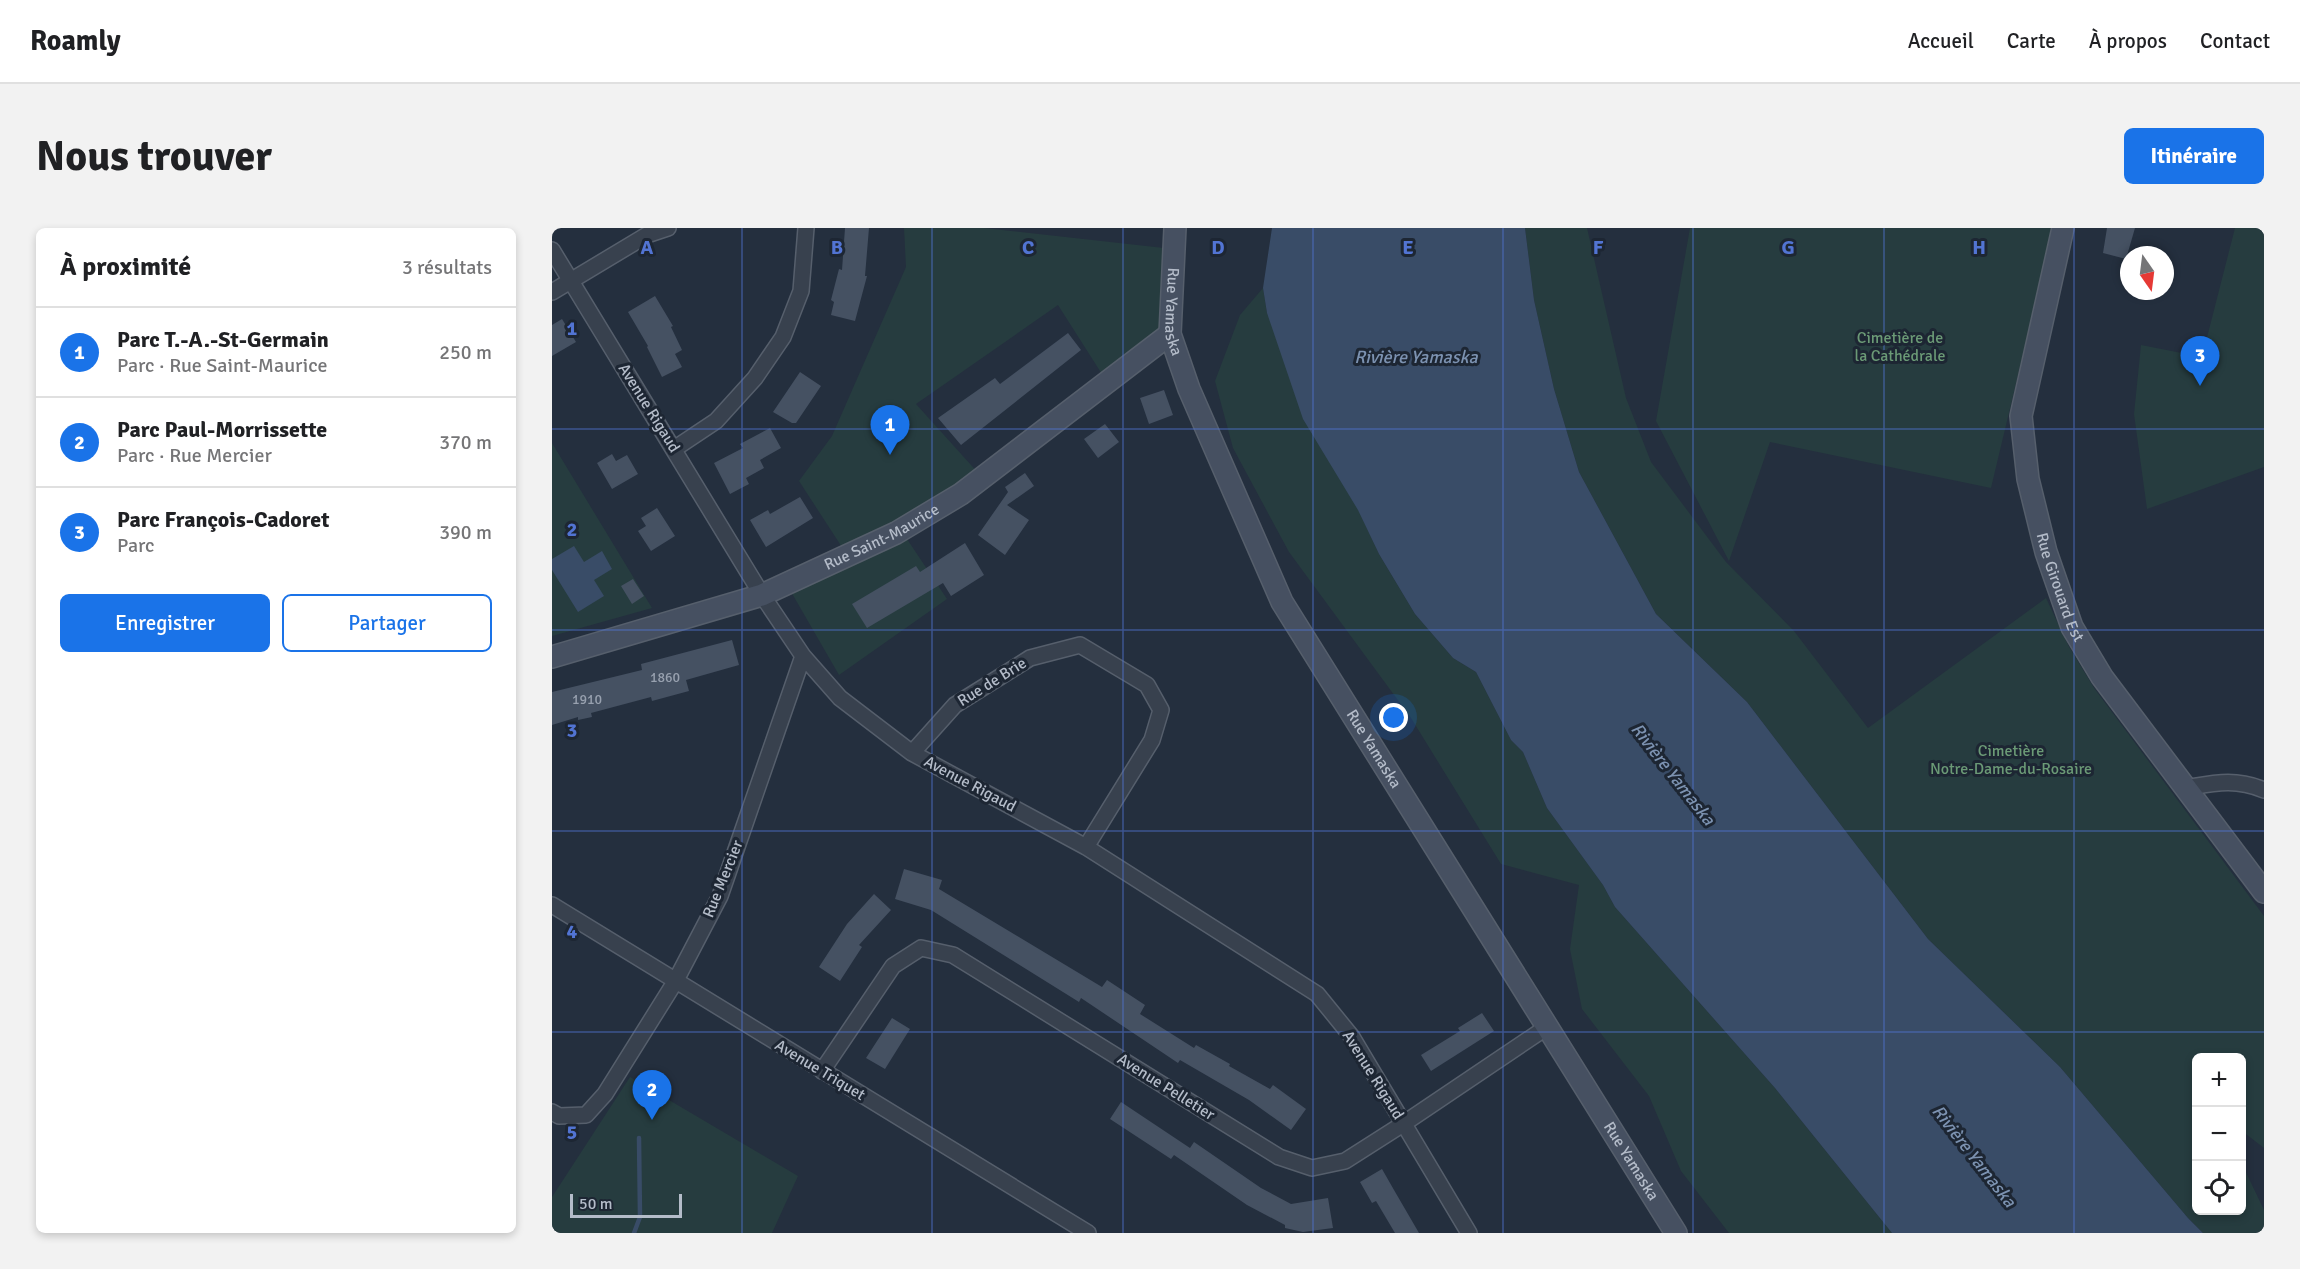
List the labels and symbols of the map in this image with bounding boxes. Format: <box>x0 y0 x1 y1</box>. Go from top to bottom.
text: A <box>641 235 654 260</box>
text: B <box>831 235 843 260</box>
text: C <box>1022 235 1034 260</box>
text: D <box>1211 235 1225 260</box>
text: E <box>1402 235 1414 260</box>
text: F <box>1593 235 1604 260</box>
text: G <box>1781 235 1795 260</box>
text: H <box>1972 235 1986 260</box>
north arrow <box>2120 246 2174 300</box>
street label: Rue Yamaska <box>1160 267 1187 358</box>
text: 1 <box>567 316 578 341</box>
park label: Cimetière de la Cathédrale <box>1854 328 1946 366</box>
pin: 3 <box>2180 336 2220 386</box>
water label: Rivière Yamaska <box>1354 346 1479 368</box>
street label: Avenue Rigaud <box>614 360 684 456</box>
pin: 1 <box>870 406 910 455</box>
street label: Rue Saint-Maurice <box>821 499 943 575</box>
text: 2 <box>567 517 577 542</box>
street label: Rue Girouard Est <box>2032 531 2089 646</box>
street label: Rue de Brie <box>954 653 1030 711</box>
house number: 1860 <box>650 669 680 686</box>
house number: 1910 <box>572 691 602 708</box>
your location <box>1379 703 1408 732</box>
street label: Rue Yamaska <box>1342 706 1406 792</box>
text: 3 <box>567 718 577 743</box>
water label: Rivière Yamaska <box>1626 719 1720 830</box>
park label: Cimetière Notre-Dame-du-Rosaire <box>1930 741 2092 779</box>
street label: Avenue Rigaud <box>921 751 1019 817</box>
street label: Rue Mercier <box>698 837 748 921</box>
text: 4 <box>567 919 578 944</box>
street label: Avenue Rigaud <box>1338 1027 1408 1123</box>
street label: Avenue Triquet <box>771 1035 869 1105</box>
street label: Avenue Pelletier <box>1114 1049 1219 1125</box>
pin: 2 <box>632 1070 672 1120</box>
water label: Rivière Yamaska <box>1927 1101 2021 1212</box>
street label: Rue Yamaska <box>1599 1118 1663 1204</box>
text: 5 <box>567 1120 577 1145</box>
scale bar <box>570 1191 682 1218</box>

